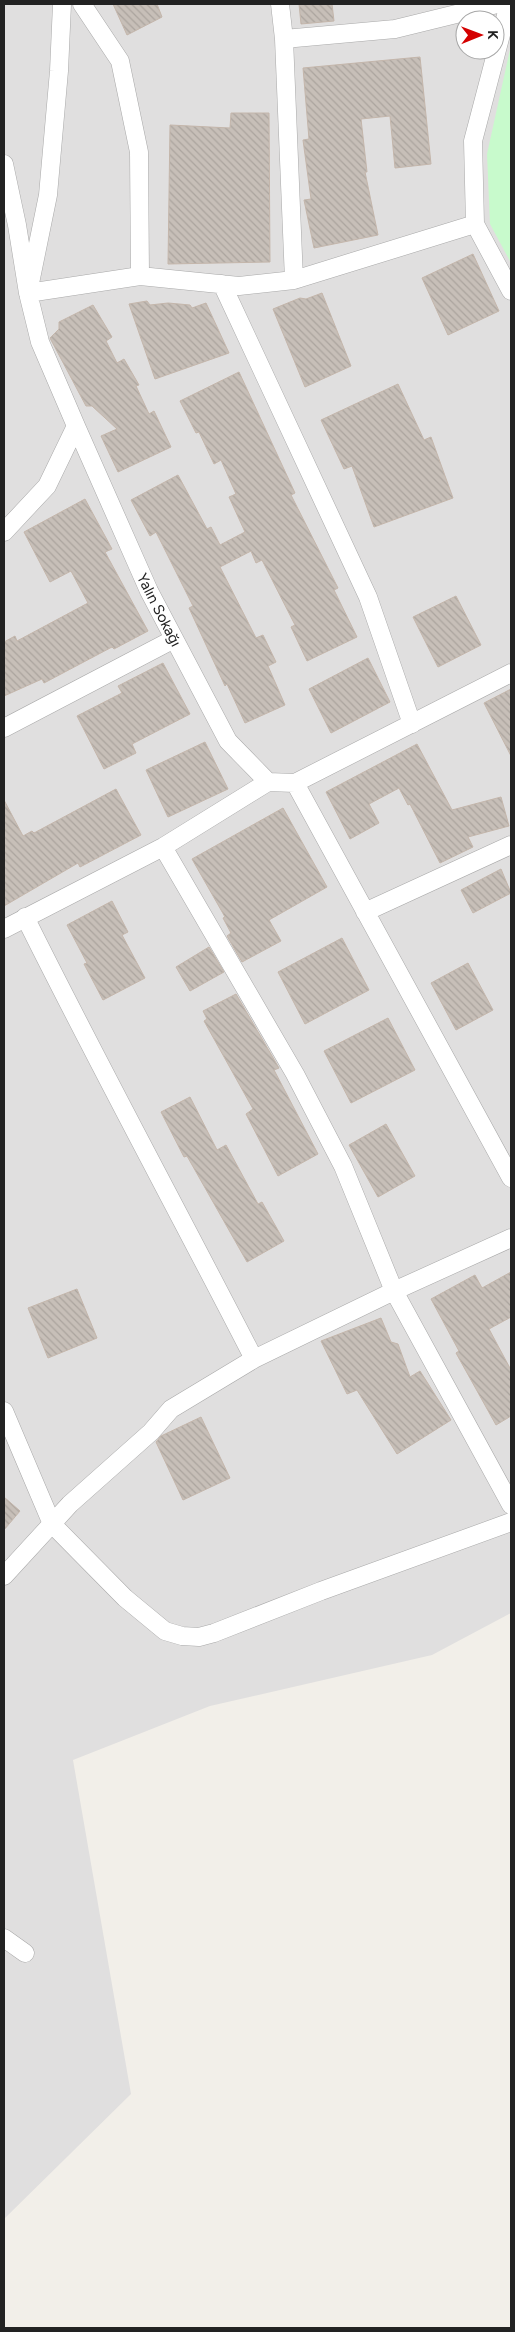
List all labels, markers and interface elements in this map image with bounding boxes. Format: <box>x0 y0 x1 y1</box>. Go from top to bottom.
north arrow <box>455 10 505 60</box>
text: K <box>484 30 501 40</box>
street label: Yalın Sokağı <box>133 570 185 650</box>

